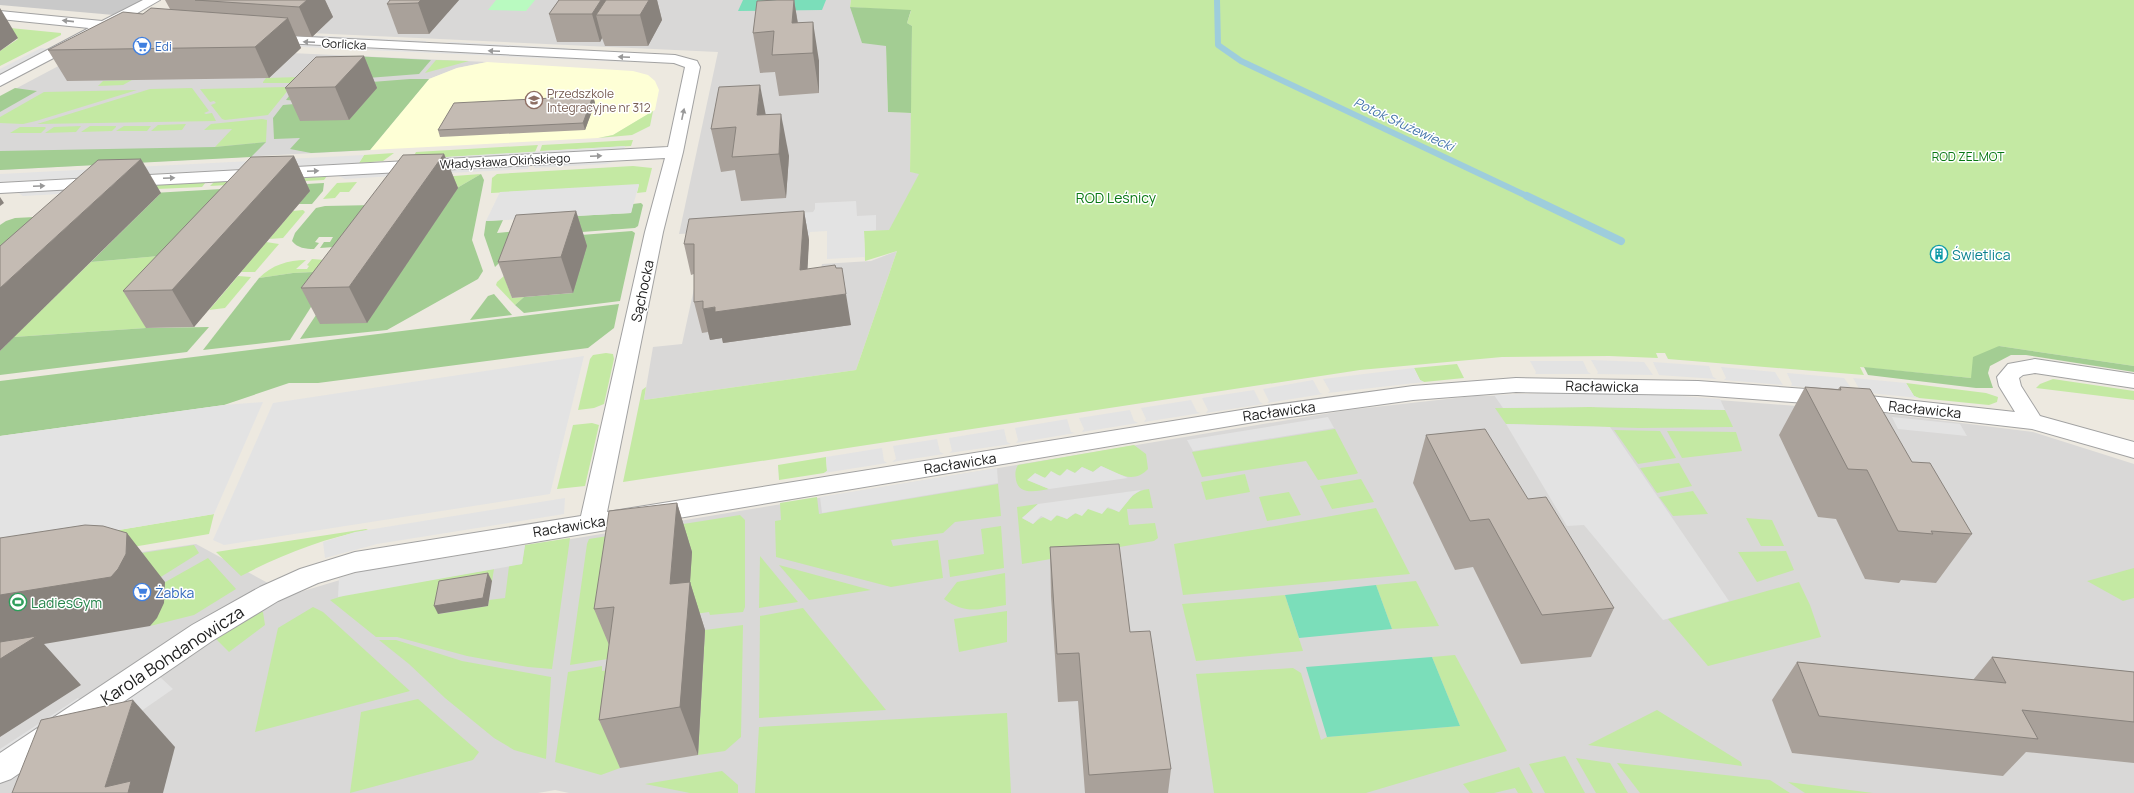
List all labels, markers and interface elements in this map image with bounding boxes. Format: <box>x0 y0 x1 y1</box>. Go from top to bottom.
one-way arrow <box>62 18 74 24</box>
street label: Gorlicka <box>321 34 367 54</box>
supermarket icon: Edi <box>132 36 152 56</box>
place label: Edi <box>155 38 172 55</box>
one-way arrow <box>302 39 315 45</box>
one-way arrow <box>488 48 500 55</box>
one-way arrow <box>617 54 630 60</box>
place label: Przedszkole Integracyjne nr 312 <box>547 85 651 116</box>
school or university icon: Przedszkole Integracyjne nr 312 <box>524 90 544 110</box>
water label: Potok Służewiecki <box>1351 93 1459 156</box>
one-way arrow <box>681 108 687 120</box>
park label: ROD ZELMOT <box>1932 148 2005 165</box>
street label: Władysława Okińskiego <box>439 149 571 173</box>
one-way arrow <box>590 153 602 160</box>
one-way arrow <box>307 167 319 174</box>
one-way arrow <box>163 175 175 182</box>
one-way arrow <box>33 182 45 189</box>
park label: ROD Leśnicy <box>1076 188 1157 207</box>
building icon: Świetlica <box>1929 244 1949 264</box>
place label: Świetlica <box>1952 245 2010 264</box>
street label: Sąchocka <box>626 258 658 324</box>
street label: Racławicka <box>1565 376 1639 396</box>
street label: Racławicka <box>1888 396 1962 422</box>
street label: Racławicka <box>1241 397 1317 425</box>
street label: Racławicka <box>922 448 998 478</box>
street label: Racławicka <box>531 511 607 541</box>
supermarket icon: Żabka <box>132 582 152 602</box>
place label: Żabka <box>155 583 194 602</box>
sports icon: LadiesGym <box>8 592 28 612</box>
place label: LadiesGym <box>31 593 102 612</box>
street label: Karola Bohdanowicza <box>96 600 248 710</box>

